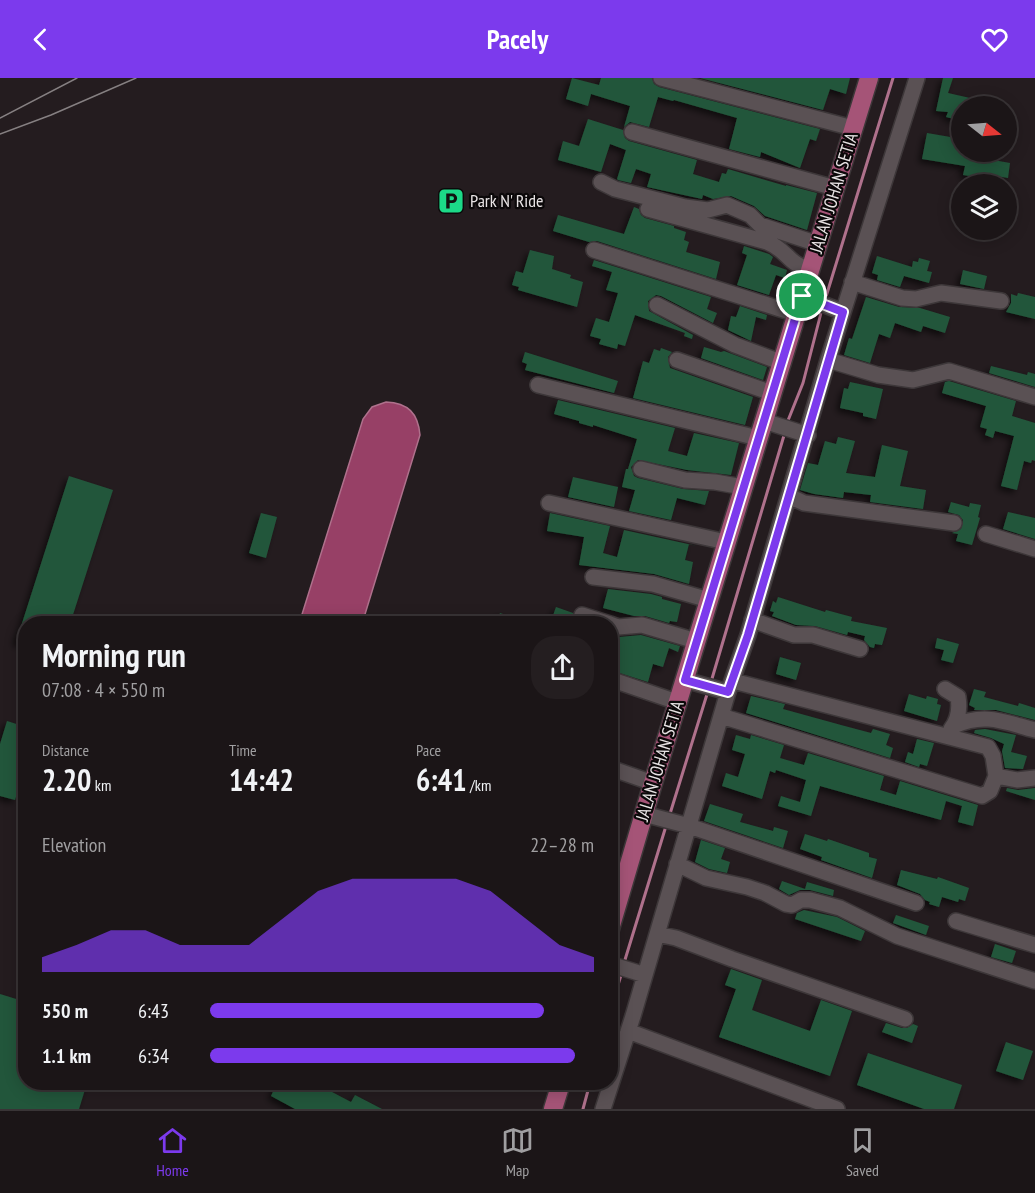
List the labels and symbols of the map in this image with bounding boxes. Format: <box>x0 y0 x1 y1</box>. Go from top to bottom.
north arrow <box>951 96 1017 162</box>
street label: JALAN JOHAN SETIA <box>804 129 863 257</box>
parking icon: Park N' Ride <box>436 186 466 216</box>
place label: Park N' Ride <box>470 189 543 212</box>
pin <box>776 270 827 321</box>
street label: JALAN JOHAN SETIA <box>630 697 689 825</box>

